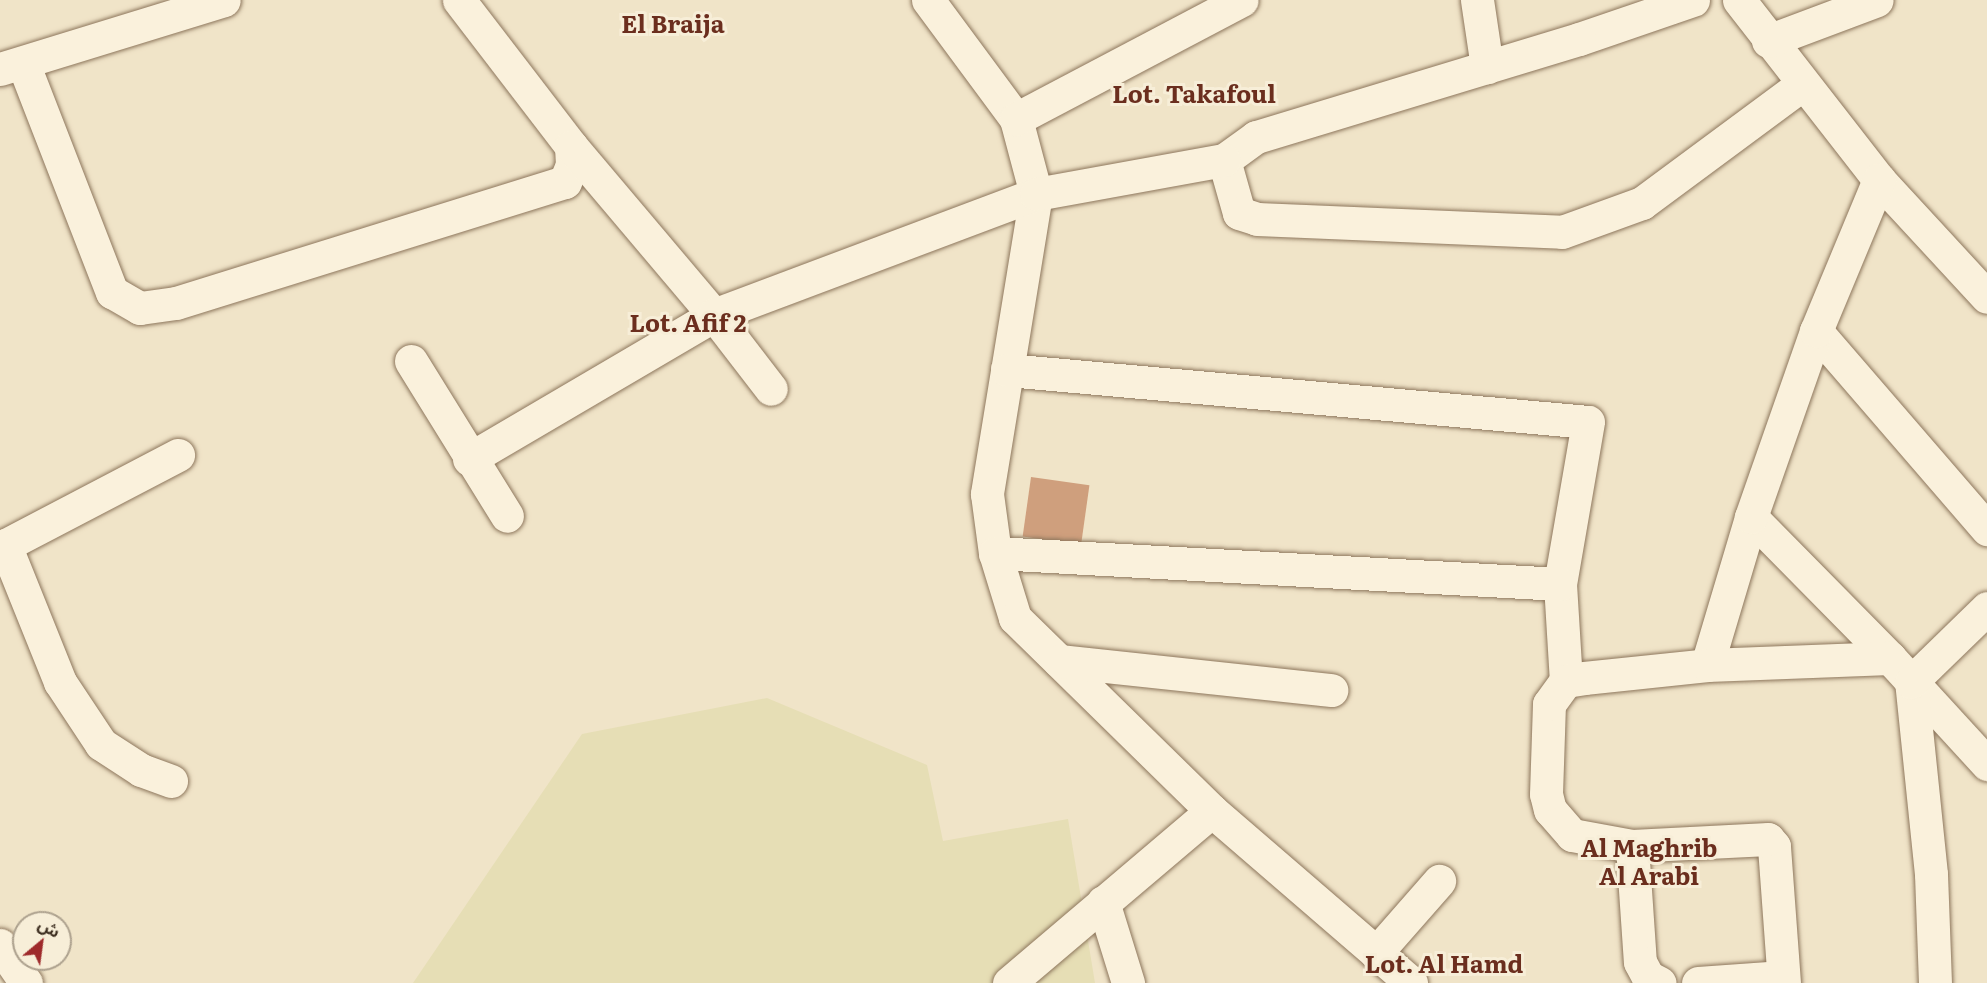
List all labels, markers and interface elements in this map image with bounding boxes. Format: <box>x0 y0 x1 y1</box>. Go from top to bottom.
district label: El Braija <box>621 9 725 37</box>
district label: Lot. Takafoul <box>1112 79 1276 107</box>
district label: Lot. Afif 2 <box>630 308 746 336</box>
district label: Al Maghrib Al Arabi <box>1581 833 1717 889</box>
north arrow <box>12 911 72 971</box>
text: ش <box>34 911 65 943</box>
district label: Lot. Al Hamd <box>1365 949 1523 977</box>

